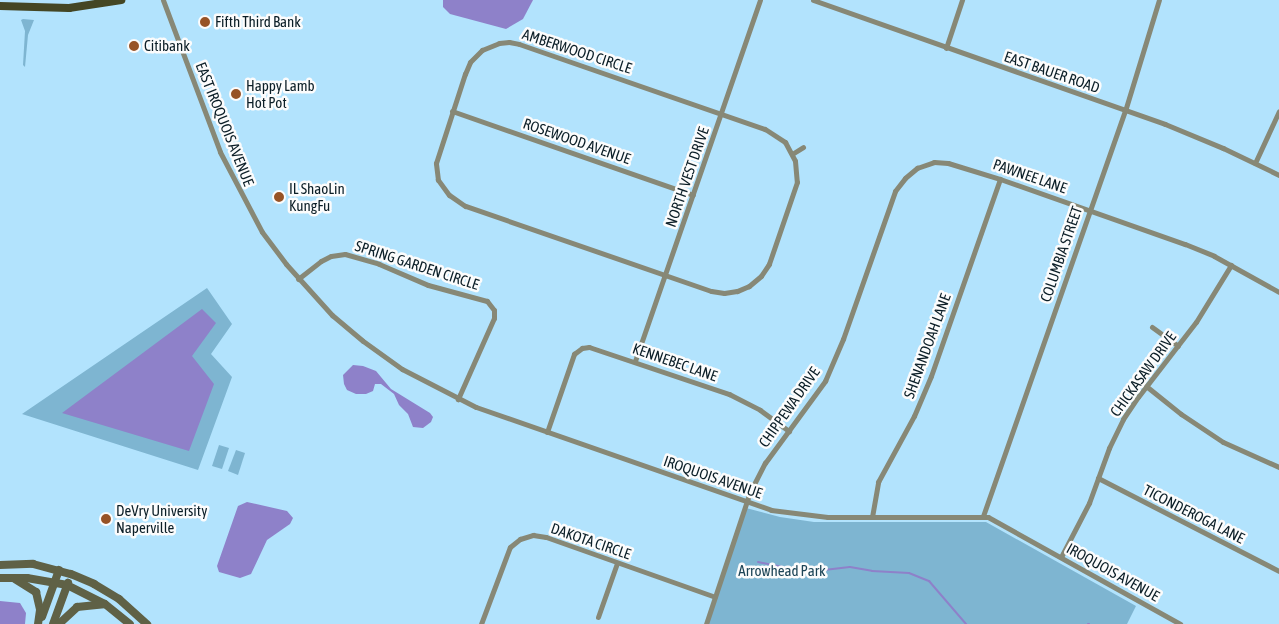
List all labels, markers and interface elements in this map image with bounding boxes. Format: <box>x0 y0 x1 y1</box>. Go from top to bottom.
place label: Fifth Third Bank <box>215 13 301 31</box>
marker: Fifth Third Bank <box>199 16 211 28</box>
street label: AMBERWOOD CIRCLE <box>520 25 634 77</box>
place label: Citibank <box>144 37 190 55</box>
marker: Citibank <box>128 40 140 52</box>
street label: EAST BAUER ROAD <box>1002 47 1102 97</box>
street label: EAST IROQUOIS AVENUE <box>192 59 258 189</box>
place label: Happy Lamb Hot Pot <box>246 76 315 111</box>
marker: Happy Lamb Hot Pot <box>230 88 242 100</box>
street label: ROSEWOOD AVENUE <box>521 114 633 168</box>
street label: NORTH VEST DRIVE <box>661 125 713 229</box>
street label: PAWNEE LANE <box>991 155 1069 197</box>
place label: IL ShaoLin KungFu <box>289 179 345 214</box>
marker: IL ShaoLin KungFu <box>273 191 285 203</box>
street label: COLUMBIA STREET <box>1036 204 1086 304</box>
street label: SPRING GARDEN CIRCLE <box>353 236 481 294</box>
street label: SHENANDOAH LANE <box>900 291 954 401</box>
street label: CHICKASAW DRIVE <box>1106 328 1180 420</box>
street label: KENNEBEC LANE <box>630 339 720 385</box>
street label: CHIPPEWA DRIVE <box>755 363 823 451</box>
street label: IROQUOIS AVENUE <box>661 452 765 502</box>
street label: TICONDEROGA LANE <box>1140 481 1248 547</box>
place label: DeVry University Naperville <box>116 501 207 536</box>
marker: DeVry University Naperville <box>100 513 112 525</box>
street label: DAKOTA CIRCLE <box>549 519 633 563</box>
street label: IROQUOIS AVENUE <box>1063 539 1163 605</box>
park label: Arrowhead Park <box>738 562 826 580</box>

